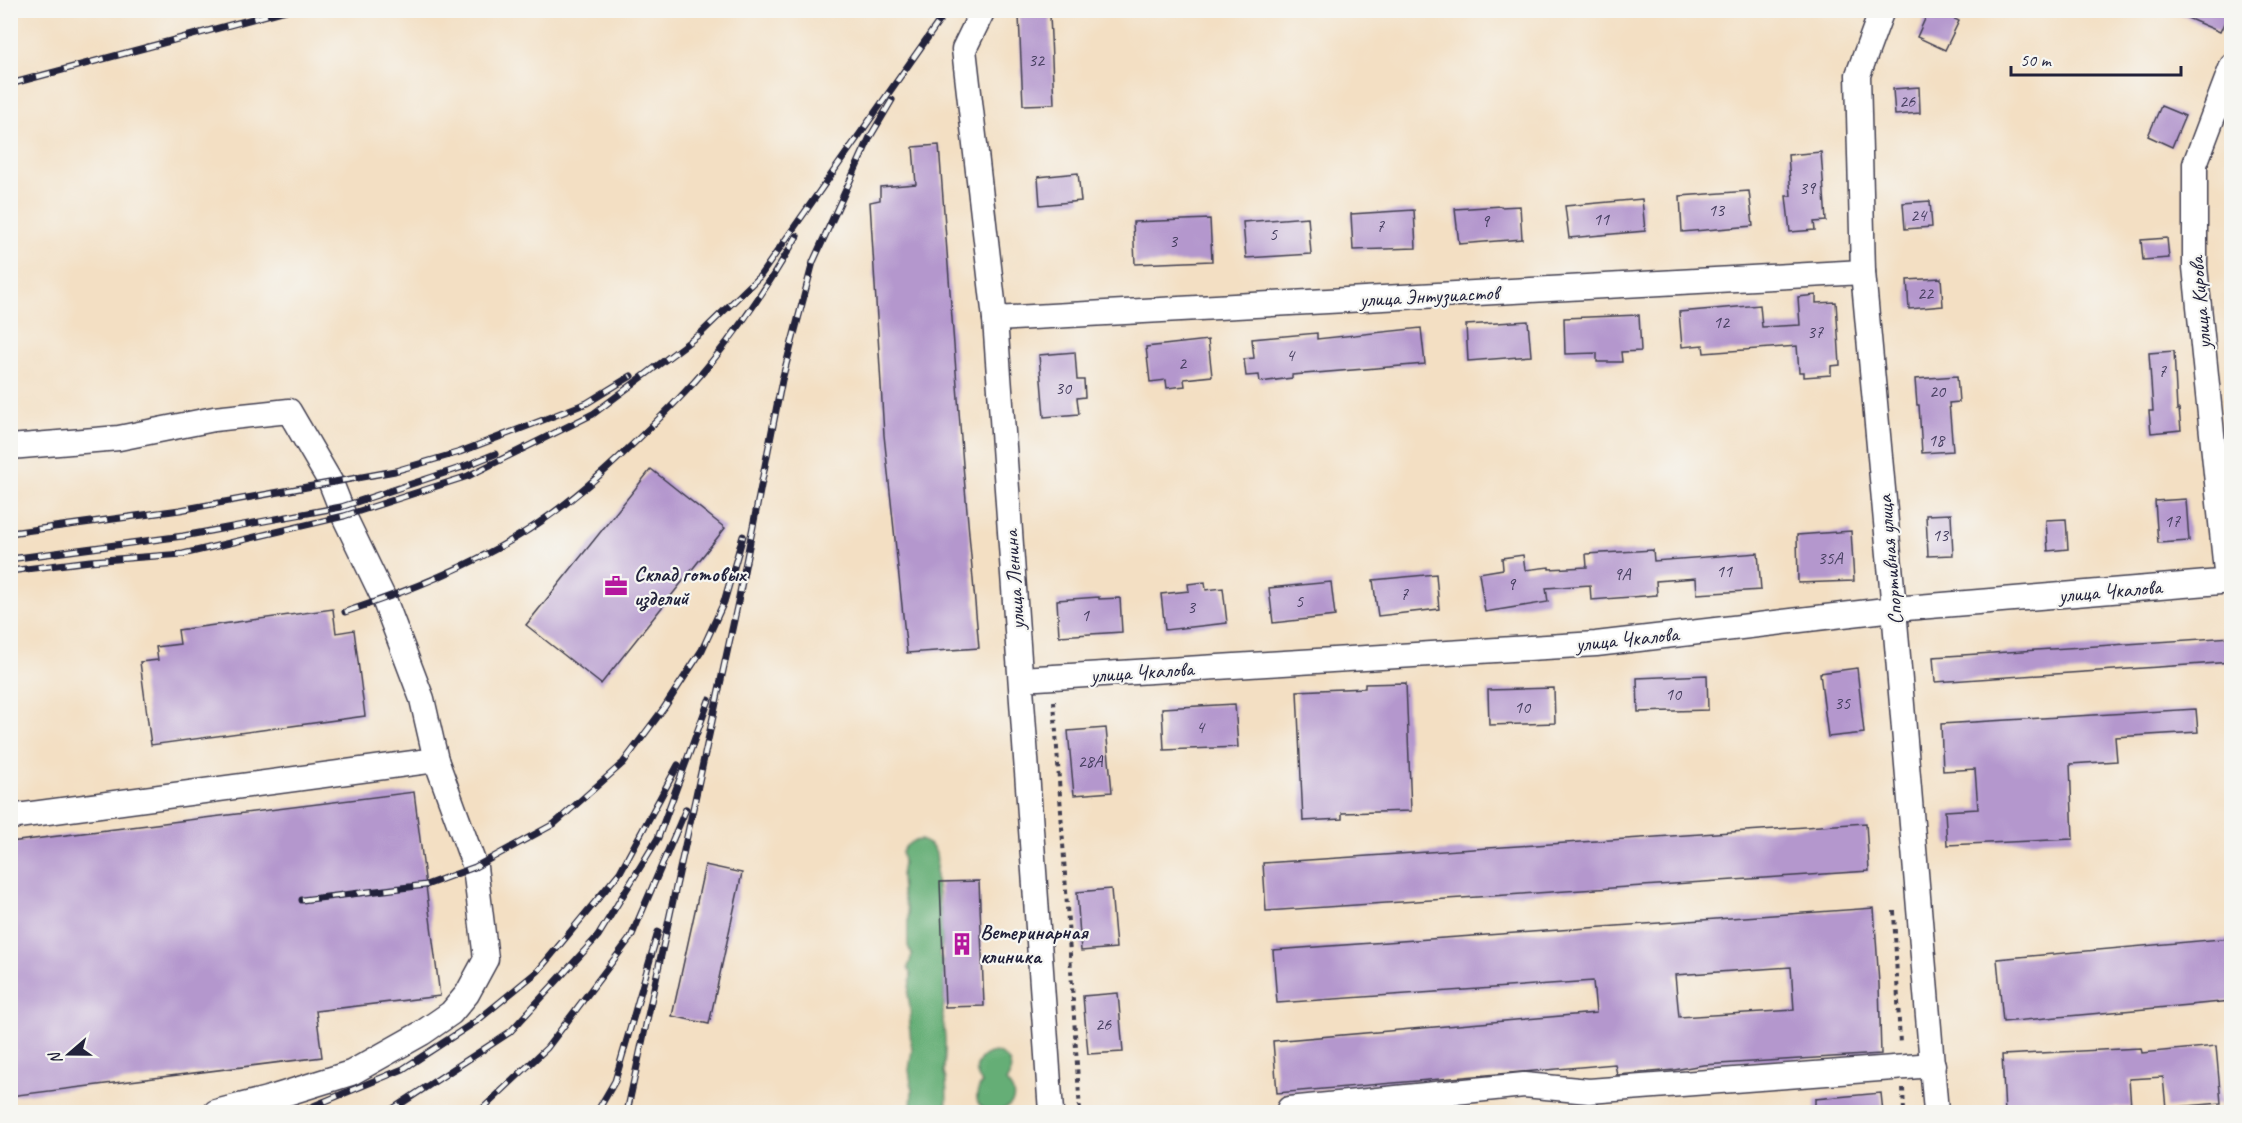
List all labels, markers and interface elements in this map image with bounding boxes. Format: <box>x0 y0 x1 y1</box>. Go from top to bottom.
scale bar <box>2011 39 2180 77</box>
house number: 32 <box>1028 49 1046 71</box>
text: 50 m <box>2020 49 2053 71</box>
house number: 26 <box>1899 90 1916 112</box>
house number: 39 <box>1799 177 1817 199</box>
house number: 13 <box>1708 199 1726 221</box>
house number: 24 <box>1910 204 1928 226</box>
house number: 11 <box>1593 208 1610 230</box>
house number: 9 <box>1481 210 1491 232</box>
house number: 7 <box>1376 215 1385 237</box>
house number: 5 <box>1269 223 1278 245</box>
house number: 3 <box>1169 230 1179 252</box>
street label: улица Кирова <box>2183 253 2217 352</box>
street label: улица Энтузиастов <box>1357 279 1503 313</box>
house number: 22 <box>1917 282 1935 304</box>
house number: 12 <box>1713 311 1731 333</box>
house number: 37 <box>1807 321 1824 343</box>
house number: 4 <box>1286 344 1296 366</box>
house number: 2 <box>1178 352 1188 374</box>
house number: 7 <box>2158 360 2167 382</box>
house number: 30 <box>1055 377 1073 399</box>
house number: 20 <box>1929 380 1947 402</box>
house number: 18 <box>1928 429 1946 451</box>
street label: Спортивная улица <box>1871 492 1909 626</box>
house number: 17 <box>2164 510 2181 532</box>
house number: 13 <box>1932 524 1950 546</box>
street label: улица Ленина <box>997 527 1031 633</box>
house number: 35А <box>1817 547 1844 569</box>
house number: 11 <box>1716 560 1733 582</box>
place label: Склад готовых изделий <box>634 561 747 612</box>
house number: 9А <box>1613 563 1632 585</box>
office icon: Склад готовых изделий <box>603 573 629 599</box>
house number: 9 <box>1507 573 1517 595</box>
street label: улица Чкалова <box>2055 573 2165 609</box>
house number: 7 <box>1400 583 1409 605</box>
house number: 5 <box>1295 590 1304 612</box>
house number: 3 <box>1187 596 1197 618</box>
house number: 1 <box>1081 604 1090 626</box>
street label: улица Чкалова <box>1572 620 1682 658</box>
street label: улица Чкалова <box>1088 655 1197 689</box>
house number: 10 <box>1665 683 1683 705</box>
house number: 35 <box>1834 692 1851 714</box>
house number: 10 <box>1514 696 1532 718</box>
house number: 4 <box>1196 716 1206 738</box>
house number: 28А <box>1077 750 1104 772</box>
place label: Ветеринарная клиника <box>980 919 1089 969</box>
building icon: Ветеринарная клиника <box>949 931 975 957</box>
house number: 26 <box>1095 1013 1112 1035</box>
north arrow <box>39 1024 99 1084</box>
text: N <box>44 1048 67 1067</box>

